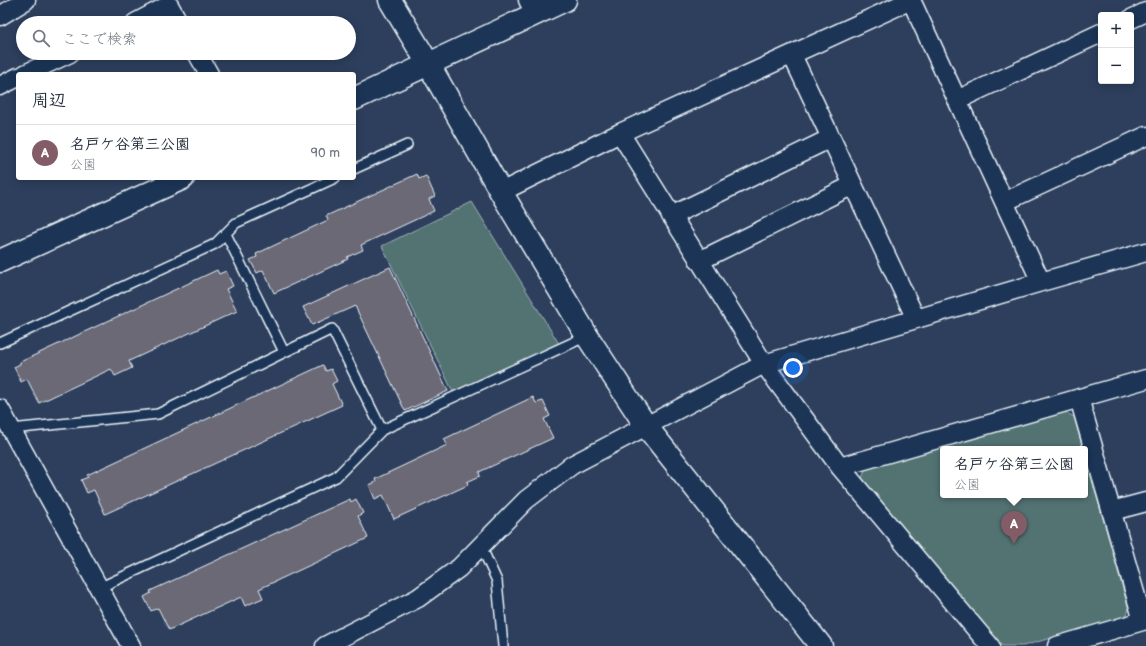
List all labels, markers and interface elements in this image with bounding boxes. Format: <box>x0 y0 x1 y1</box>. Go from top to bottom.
map controls <box>1098 12 1134 84</box>
button: + <box>1098 12 1134 48</box>
search box <box>16 16 356 60</box>
icon: search <box>30 27 52 49</box>
text: ここで検索 <box>62 30 137 49</box>
button: − <box>1098 48 1134 84</box>
text: 周辺 <box>32 91 66 111</box>
text: 名戸ケ谷第三公園 <box>70 135 190 154</box>
text: A <box>41 145 49 161</box>
text: 90 m <box>311 145 340 161</box>
text: 公園 <box>70 157 96 173</box>
your location <box>783 358 803 378</box>
popup <box>940 446 1088 498</box>
text: 名戸ケ谷第三公園 <box>954 455 1074 474</box>
text: 公園 <box>954 477 980 493</box>
pin: A <box>1001 511 1027 544</box>

